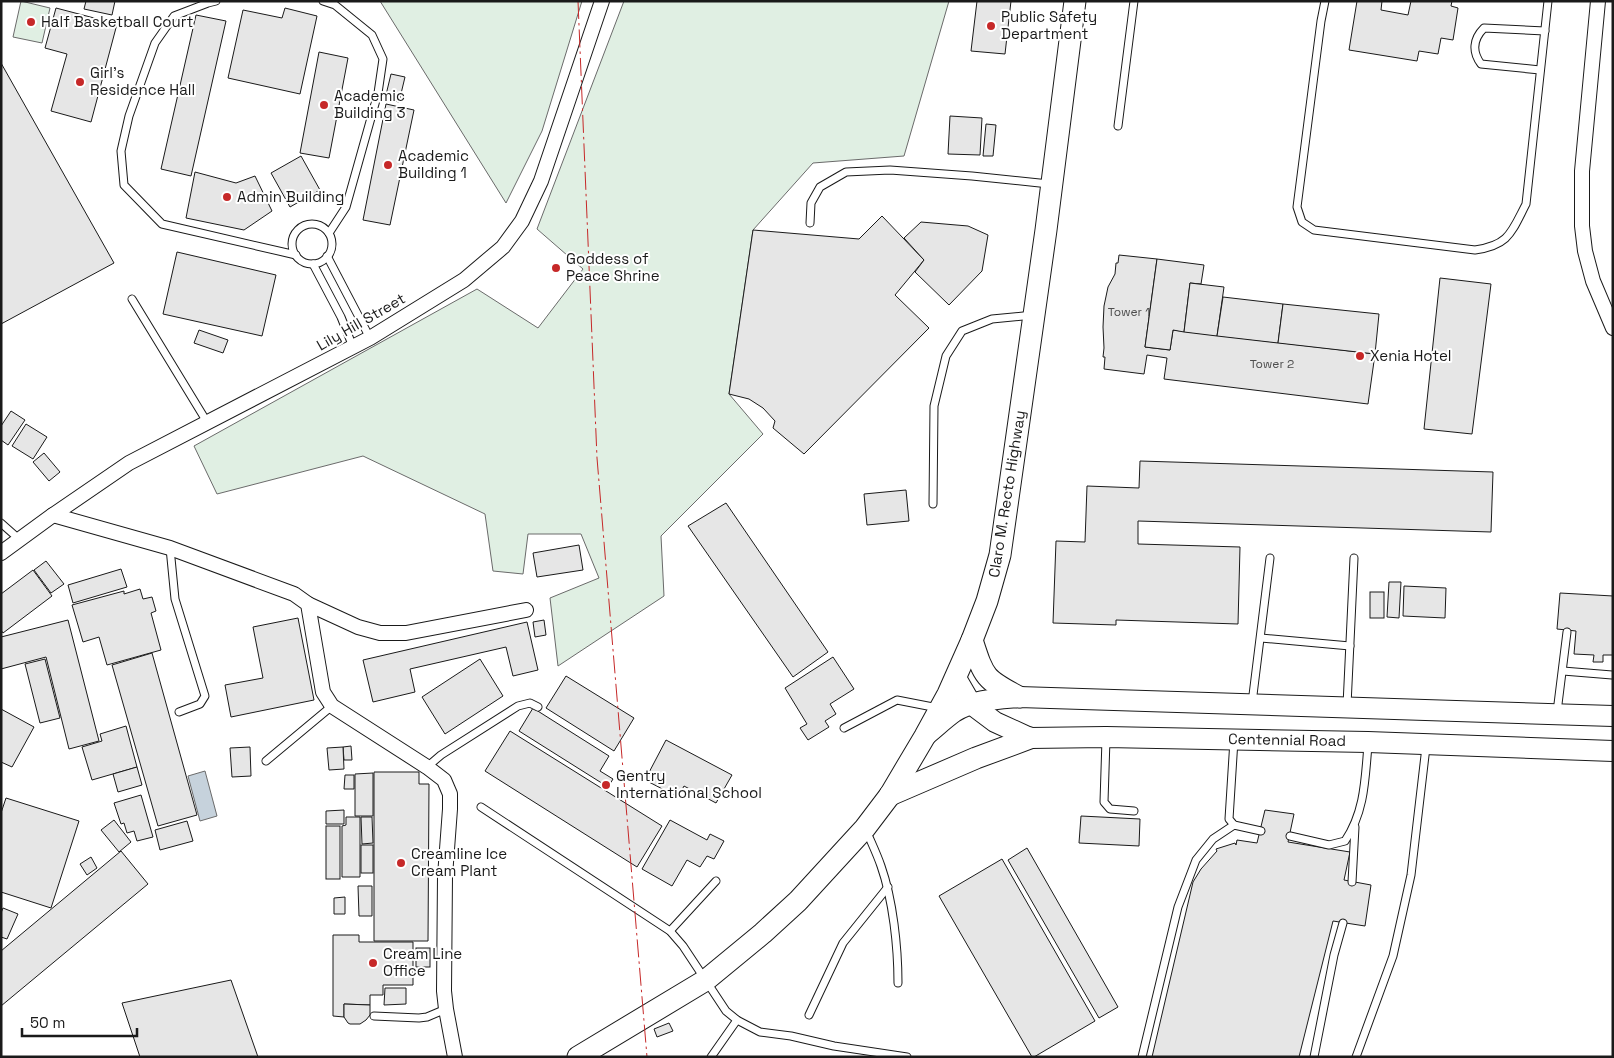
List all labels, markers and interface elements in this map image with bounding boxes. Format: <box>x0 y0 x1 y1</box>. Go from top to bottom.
place label: Public Safety Department <box>1001 7 1097 43</box>
place label: Half Basketball Court <box>41 12 193 31</box>
marker: Half Basketball Court <box>25 16 37 28</box>
marker: Public Safety Department <box>985 20 997 32</box>
place label: Girl's Residence Hall <box>90 63 195 99</box>
marker: Girl's Residence Hall <box>74 76 86 88</box>
place label: Academic Building 3 <box>334 86 406 122</box>
marker: Academic Building 3 <box>318 99 330 111</box>
place label: Academic Building 1 <box>398 146 469 182</box>
marker: Academic Building 1 <box>382 159 394 171</box>
place label: Admin Building <box>237 187 344 206</box>
marker: Admin Building <box>221 191 233 203</box>
place label: Goddess of Peace Shrine <box>566 249 660 285</box>
marker: Goddess of Peace Shrine <box>550 262 562 274</box>
street label: Lily Hill Street <box>313 289 409 355</box>
house number: Tower 1 <box>1108 304 1150 320</box>
place label: Xenia Hotel <box>1370 346 1452 365</box>
marker: Xenia Hotel <box>1354 350 1366 362</box>
house number: Tower 2 <box>1250 356 1294 372</box>
street label: Claro M. Recto Highway <box>984 409 1029 579</box>
street label: Centennial Road <box>1228 729 1346 750</box>
place label: Gentry International School <box>616 766 762 802</box>
marker: Gentry International School <box>600 779 612 791</box>
place label: Creamline Ice Cream Plant <box>411 844 507 880</box>
marker: Creamline Ice Cream Plant <box>395 857 407 869</box>
place label: Cream Line Office <box>383 944 462 980</box>
marker: Cream Line Office <box>367 957 379 969</box>
scale bar <box>22 1006 138 1038</box>
text: 50 m <box>30 1013 65 1032</box>

